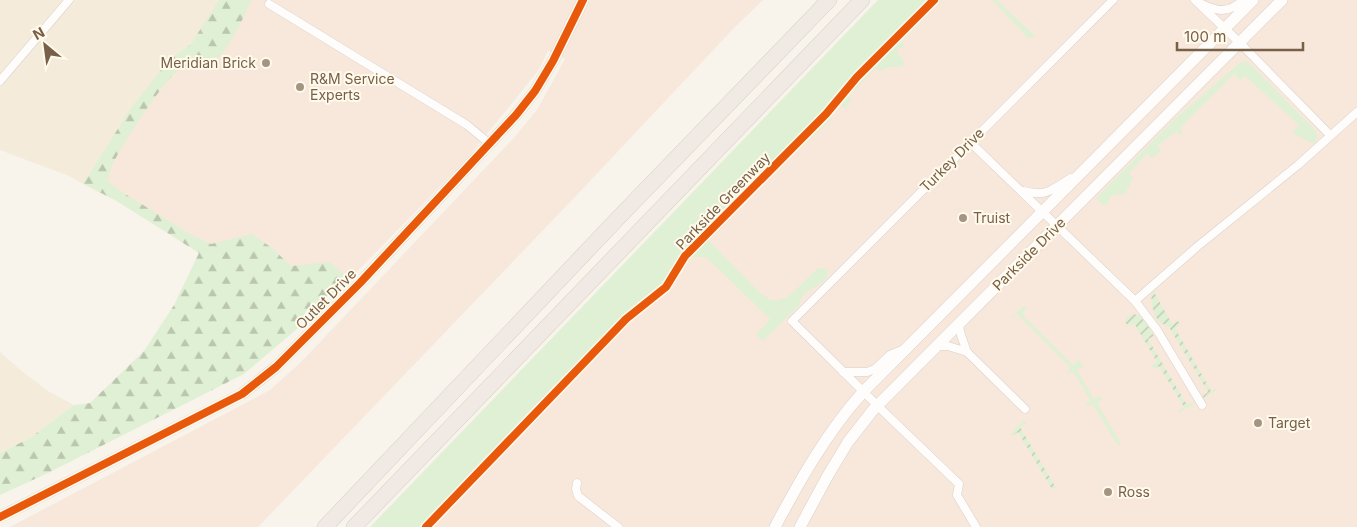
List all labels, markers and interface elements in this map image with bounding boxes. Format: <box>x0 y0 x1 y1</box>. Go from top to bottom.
north arrow <box>20 20 70 70</box>
scale bar <box>1177 20 1303 52</box>
text: N <box>30 23 47 43</box>
text: 100 m <box>1184 27 1226 46</box>
place label: Meridian Brick <box>161 54 256 71</box>
marker: Meridian Brick <box>260 57 272 69</box>
place label: R&M Service Experts <box>310 70 395 103</box>
marker: R&M Service Experts <box>294 81 306 93</box>
street label: Turkey Drive <box>916 124 987 195</box>
street label: Parkside Greenway <box>672 148 773 253</box>
place label: Truist <box>973 209 1011 226</box>
marker: Truist <box>957 212 969 224</box>
street label: Parkside Drive <box>989 214 1069 294</box>
street label: Outlet Drive <box>292 265 359 332</box>
place label: Target <box>1268 414 1311 431</box>
marker: Target <box>1252 417 1264 429</box>
place label: Ross <box>1118 483 1150 500</box>
marker: Ross <box>1102 486 1114 498</box>

